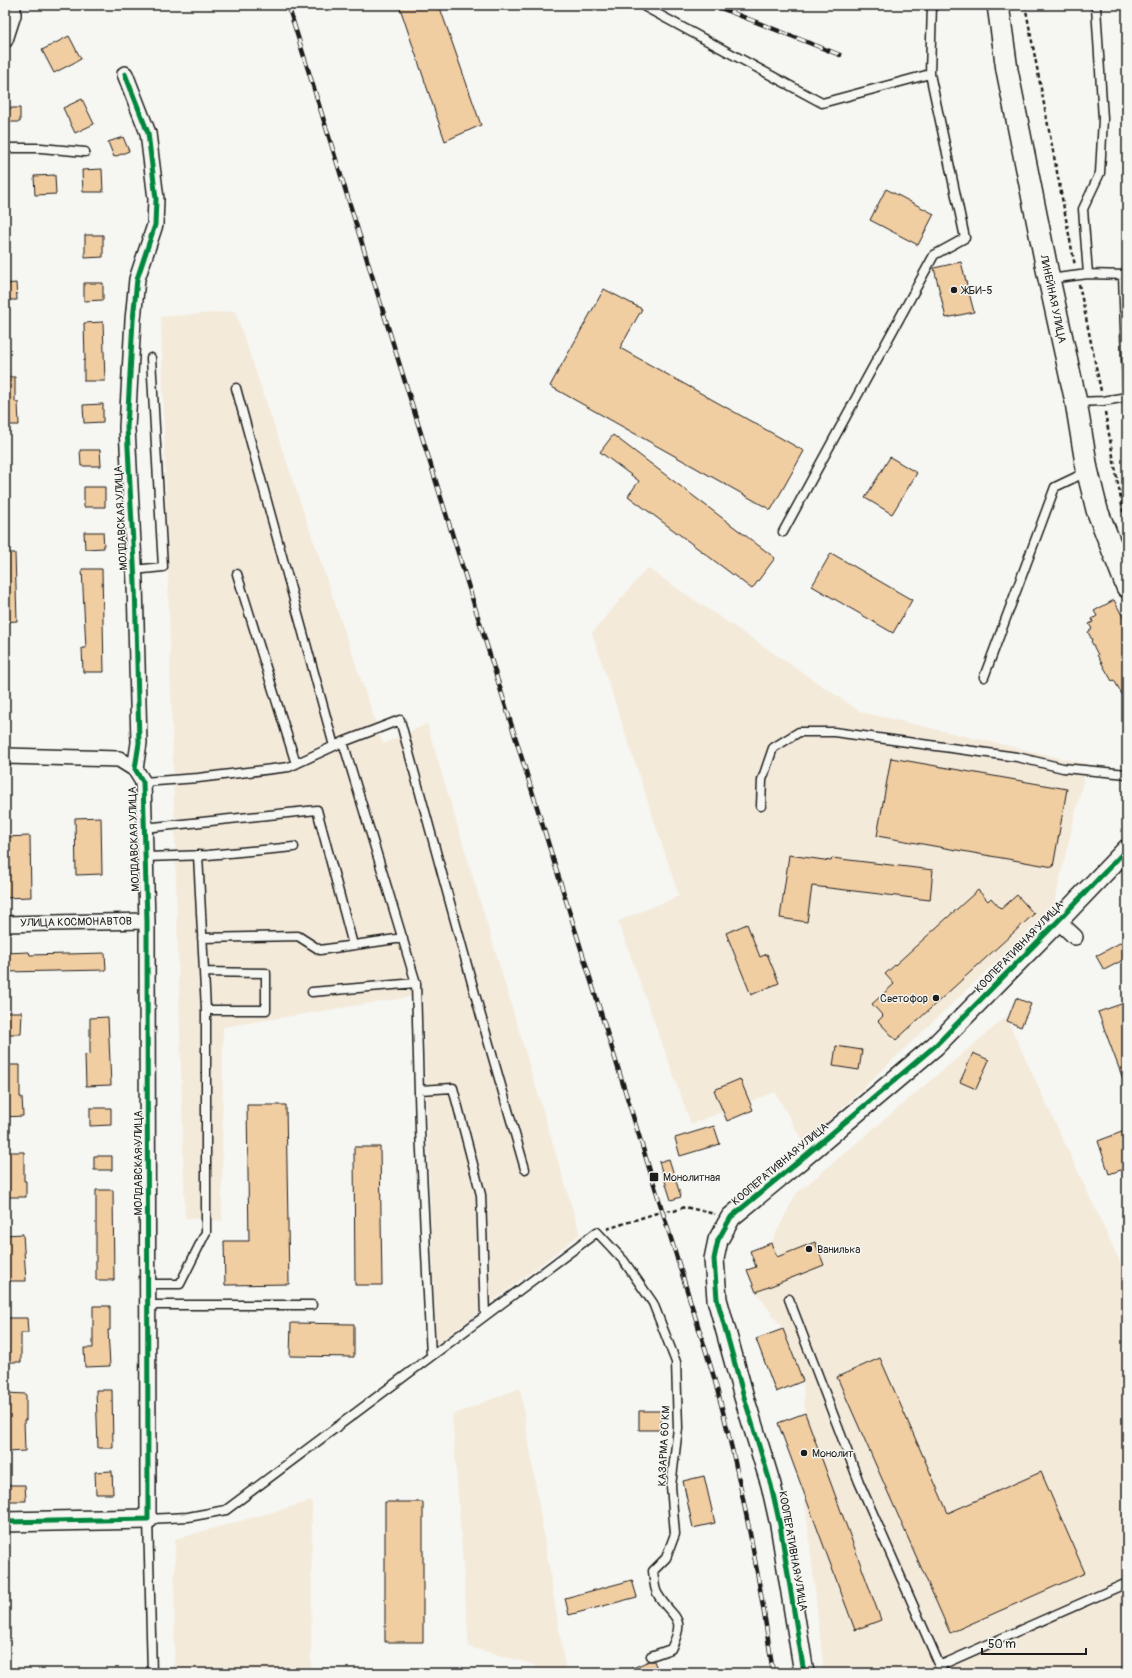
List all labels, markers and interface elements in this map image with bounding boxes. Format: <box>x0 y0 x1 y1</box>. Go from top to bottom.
street label: ЛИНЕЙНАЯ УЛИЦА <box>1037 253 1069 344</box>
place label: ЖБИ-5 <box>960 284 992 297</box>
marker: ЖБИ-5 <box>949 285 959 295</box>
street label: МОЛДАВСКАЯ УЛИЦА <box>112 465 130 571</box>
street label: МОЛДАВСКАЯ УЛИЦА <box>126 786 142 892</box>
street label: КООПЕРАТИВНАЯ УЛИЦА <box>972 899 1066 995</box>
street label: УЛИЦА КОСМОНАВТОВ <box>20 915 132 929</box>
place label: Светофор <box>880 992 928 1005</box>
marker: Светофор <box>931 993 941 1003</box>
street label: МОЛДАВСКАЯ УЛИЦА <box>132 1110 145 1216</box>
street label: КООПЕРАТИВНАЯ УЛИЦА <box>729 1120 831 1208</box>
marker: Монолитная <box>648 1171 660 1183</box>
place label: Монолитная <box>663 1171 720 1184</box>
place label: Ванилька <box>817 1243 860 1256</box>
marker: Ванилька <box>804 1244 814 1254</box>
street label: КАЗАРМА 60 КМ <box>655 1405 673 1487</box>
place label: Монолит <box>812 1447 854 1460</box>
marker: Монолит <box>799 1448 809 1458</box>
street label: КООПЕРАТИВНАЯ УЛИЦА <box>776 1490 810 1612</box>
scale bar <box>982 1630 1086 1656</box>
text: 50 m <box>988 1637 1016 1652</box>

